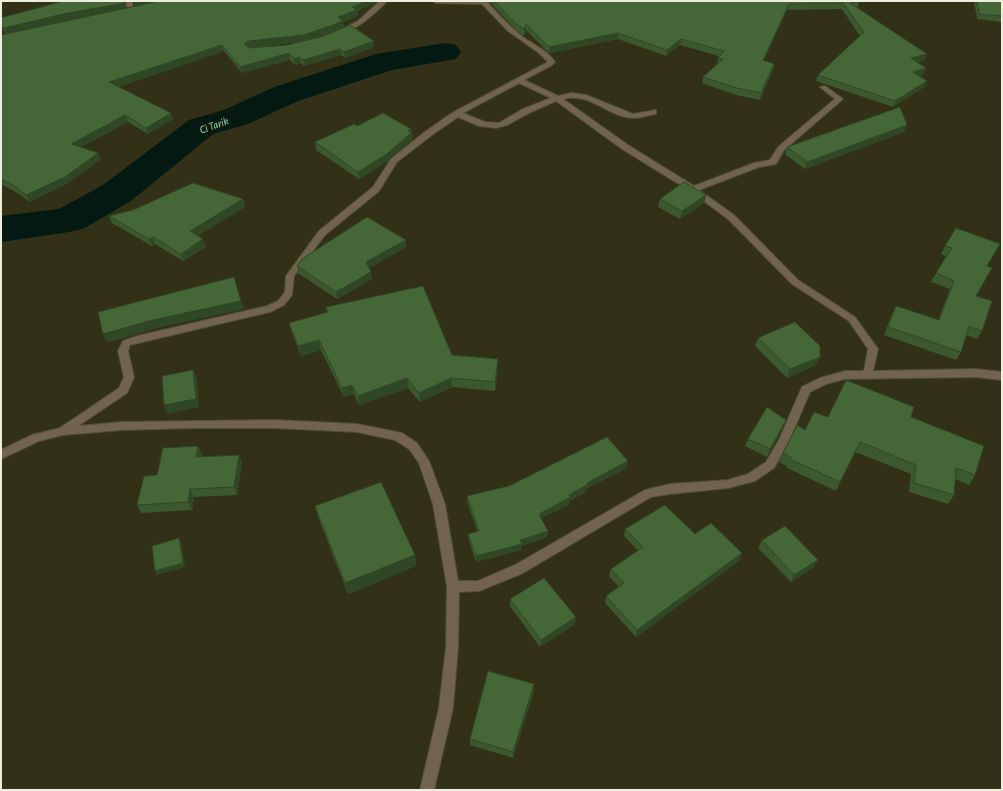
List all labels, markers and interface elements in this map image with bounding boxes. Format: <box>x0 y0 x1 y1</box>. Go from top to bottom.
water label: Ci Tarik <box>198 115 230 136</box>

